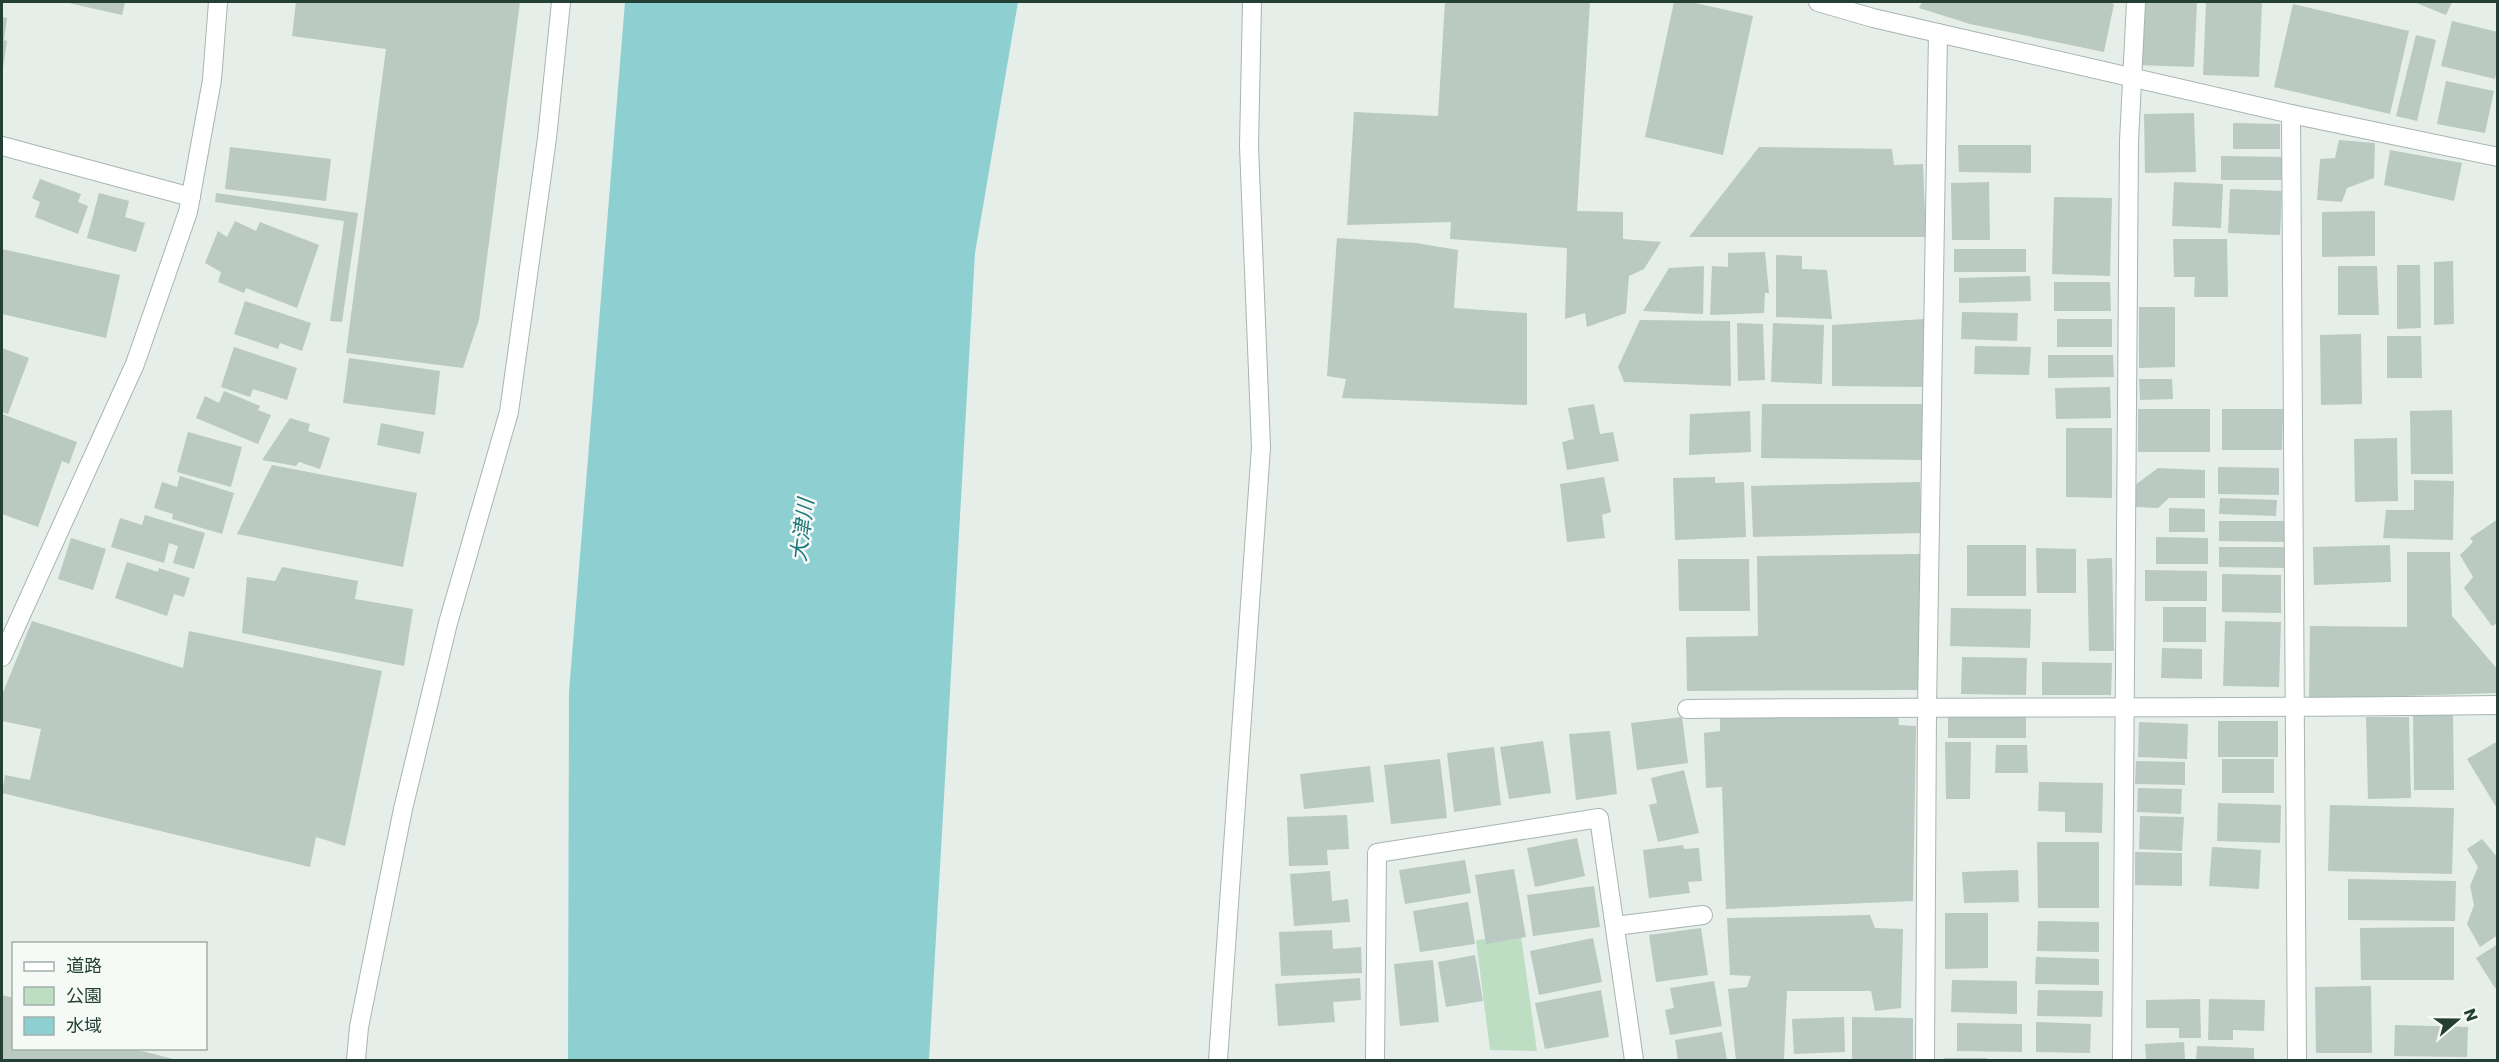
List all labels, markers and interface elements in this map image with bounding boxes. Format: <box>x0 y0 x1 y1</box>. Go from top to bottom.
water label: 大津川 <box>784 495 820 563</box>
legend <box>12 942 207 1050</box>
text: 道路 <box>66 953 102 978</box>
text: 公園 <box>66 983 102 1008</box>
north arrow <box>2427 990 2487 1050</box>
text: N <box>2458 1005 2483 1025</box>
text: 水域 <box>66 1013 102 1038</box>

